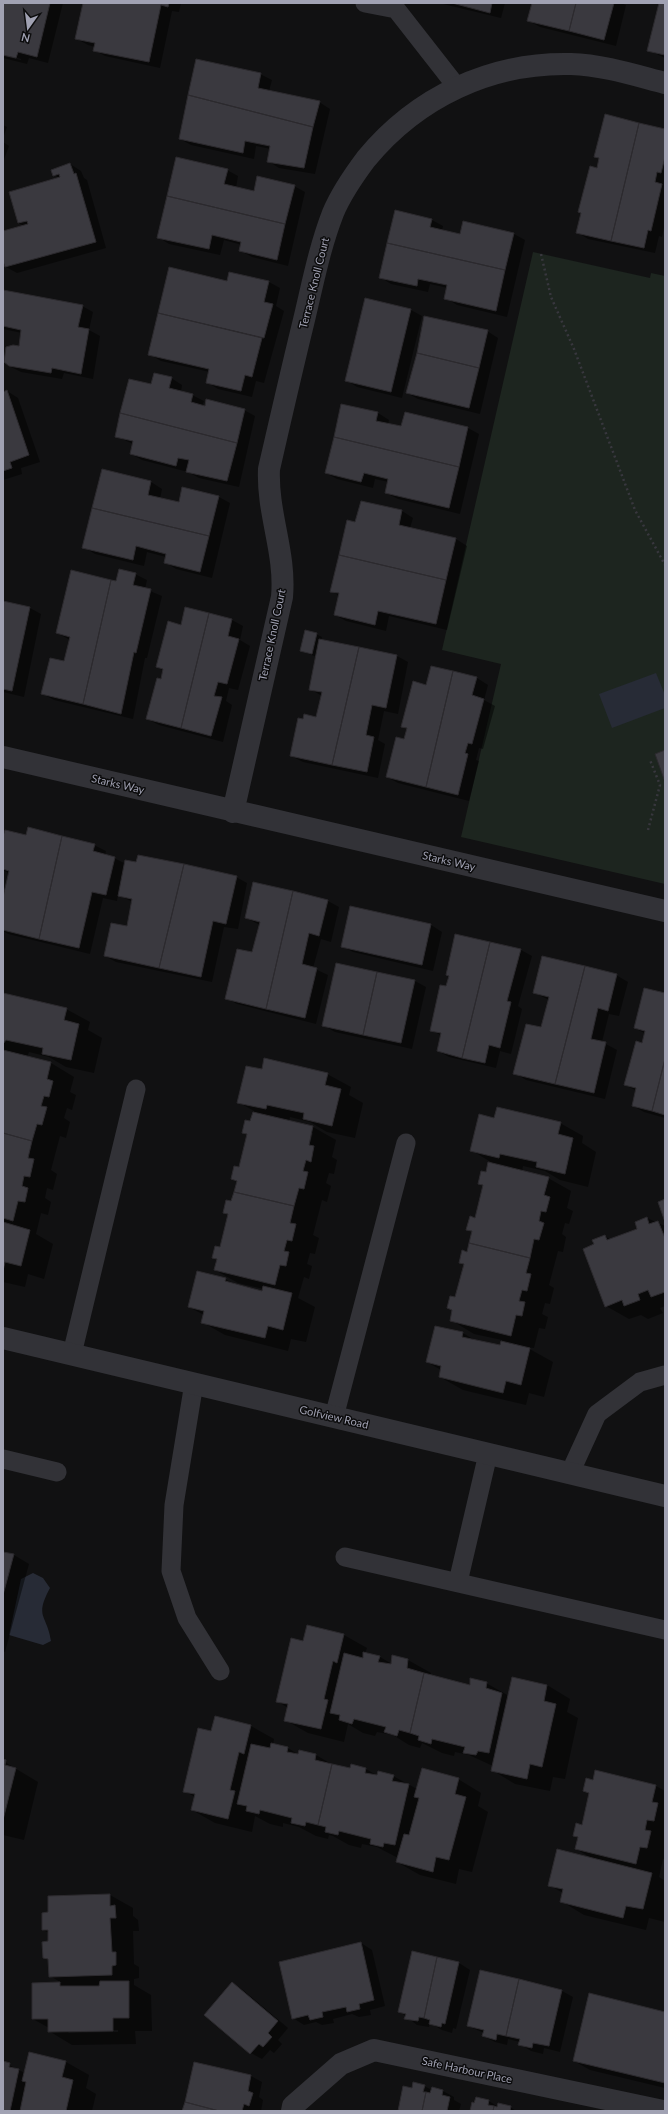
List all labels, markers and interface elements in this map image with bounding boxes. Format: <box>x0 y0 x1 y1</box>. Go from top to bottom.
north arrow <box>8 8 48 48</box>
text: N <box>20 31 31 46</box>
street label: Terrace Knoll Court <box>296 236 331 330</box>
street label: Terrace Knoll Court <box>255 588 288 682</box>
street label: Starks Way <box>90 771 146 796</box>
street label: Starks Way <box>421 848 477 873</box>
street label: Golfview Road <box>298 1402 370 1431</box>
street label: Safe Harbour Place <box>421 2054 514 2085</box>

